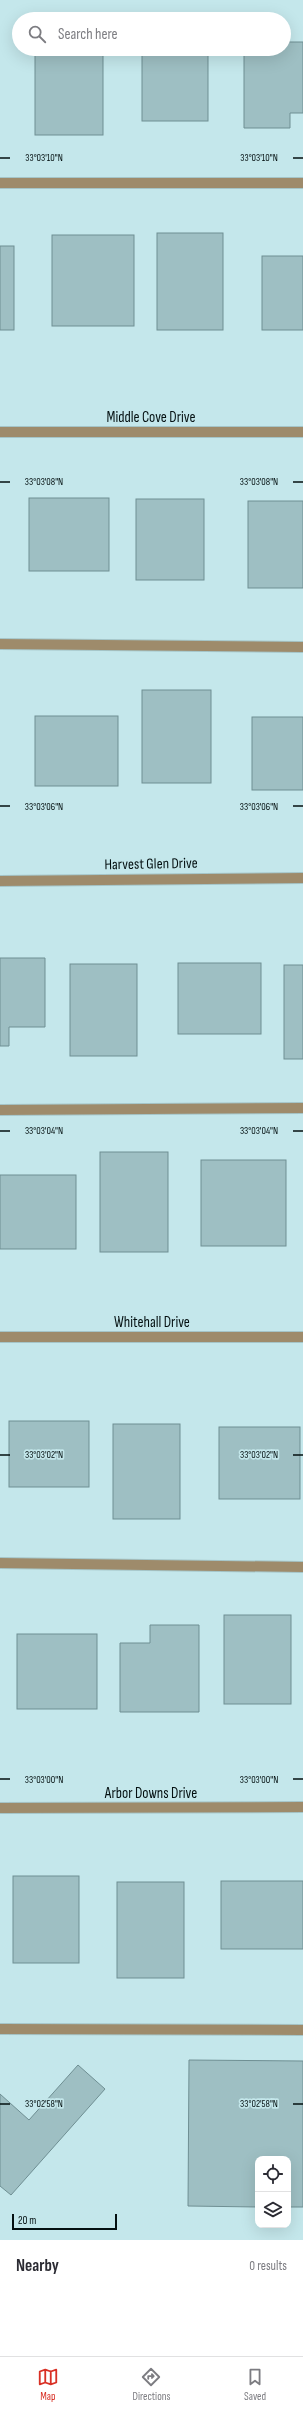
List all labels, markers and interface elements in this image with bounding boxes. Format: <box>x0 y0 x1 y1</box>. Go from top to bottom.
search box <box>12 12 291 56</box>
icon: search <box>26 23 48 45</box>
text: Search here <box>58 25 118 44</box>
text: 33°03'10"N <box>25 152 63 164</box>
text: 33°03'10"N <box>240 152 278 164</box>
street label: Middle Cove Drive <box>107 408 195 427</box>
text: 33°03'08"N <box>25 476 63 488</box>
text: 33°03'08"N <box>240 476 278 488</box>
text: 33°03'06"N <box>25 801 63 813</box>
text: 33°03'06"N <box>240 801 278 813</box>
street label: Harvest Glen Drive <box>104 854 198 874</box>
text: 33°03'04"N <box>25 1125 63 1137</box>
text: 33°03'04"N <box>240 1125 278 1137</box>
street label: Whitehall Drive <box>114 1313 190 1332</box>
text: 33°03'02"N <box>25 1449 63 1461</box>
text: 33°03'02"N <box>240 1449 278 1461</box>
text: 33°03'00"N <box>25 1774 63 1786</box>
text: 33°03'00"N <box>240 1774 278 1786</box>
street label: Arbor Downs Drive <box>104 1784 197 1803</box>
text: 33°02'58"N <box>25 2098 63 2110</box>
text: 33°02'58"N <box>240 2098 278 2110</box>
map controls <box>255 2156 291 2228</box>
button: locate <box>255 2156 291 2192</box>
button: layers <box>255 2192 291 2228</box>
scale bar <box>12 2212 117 2231</box>
text: 20 m <box>18 2214 36 2227</box>
text: Nearby <box>16 2256 59 2276</box>
text: 0 results <box>249 2258 287 2274</box>
tab: Map <box>37 2366 59 2403</box>
tab: Directions <box>133 2366 170 2403</box>
tab: Saved <box>244 2366 266 2403</box>

